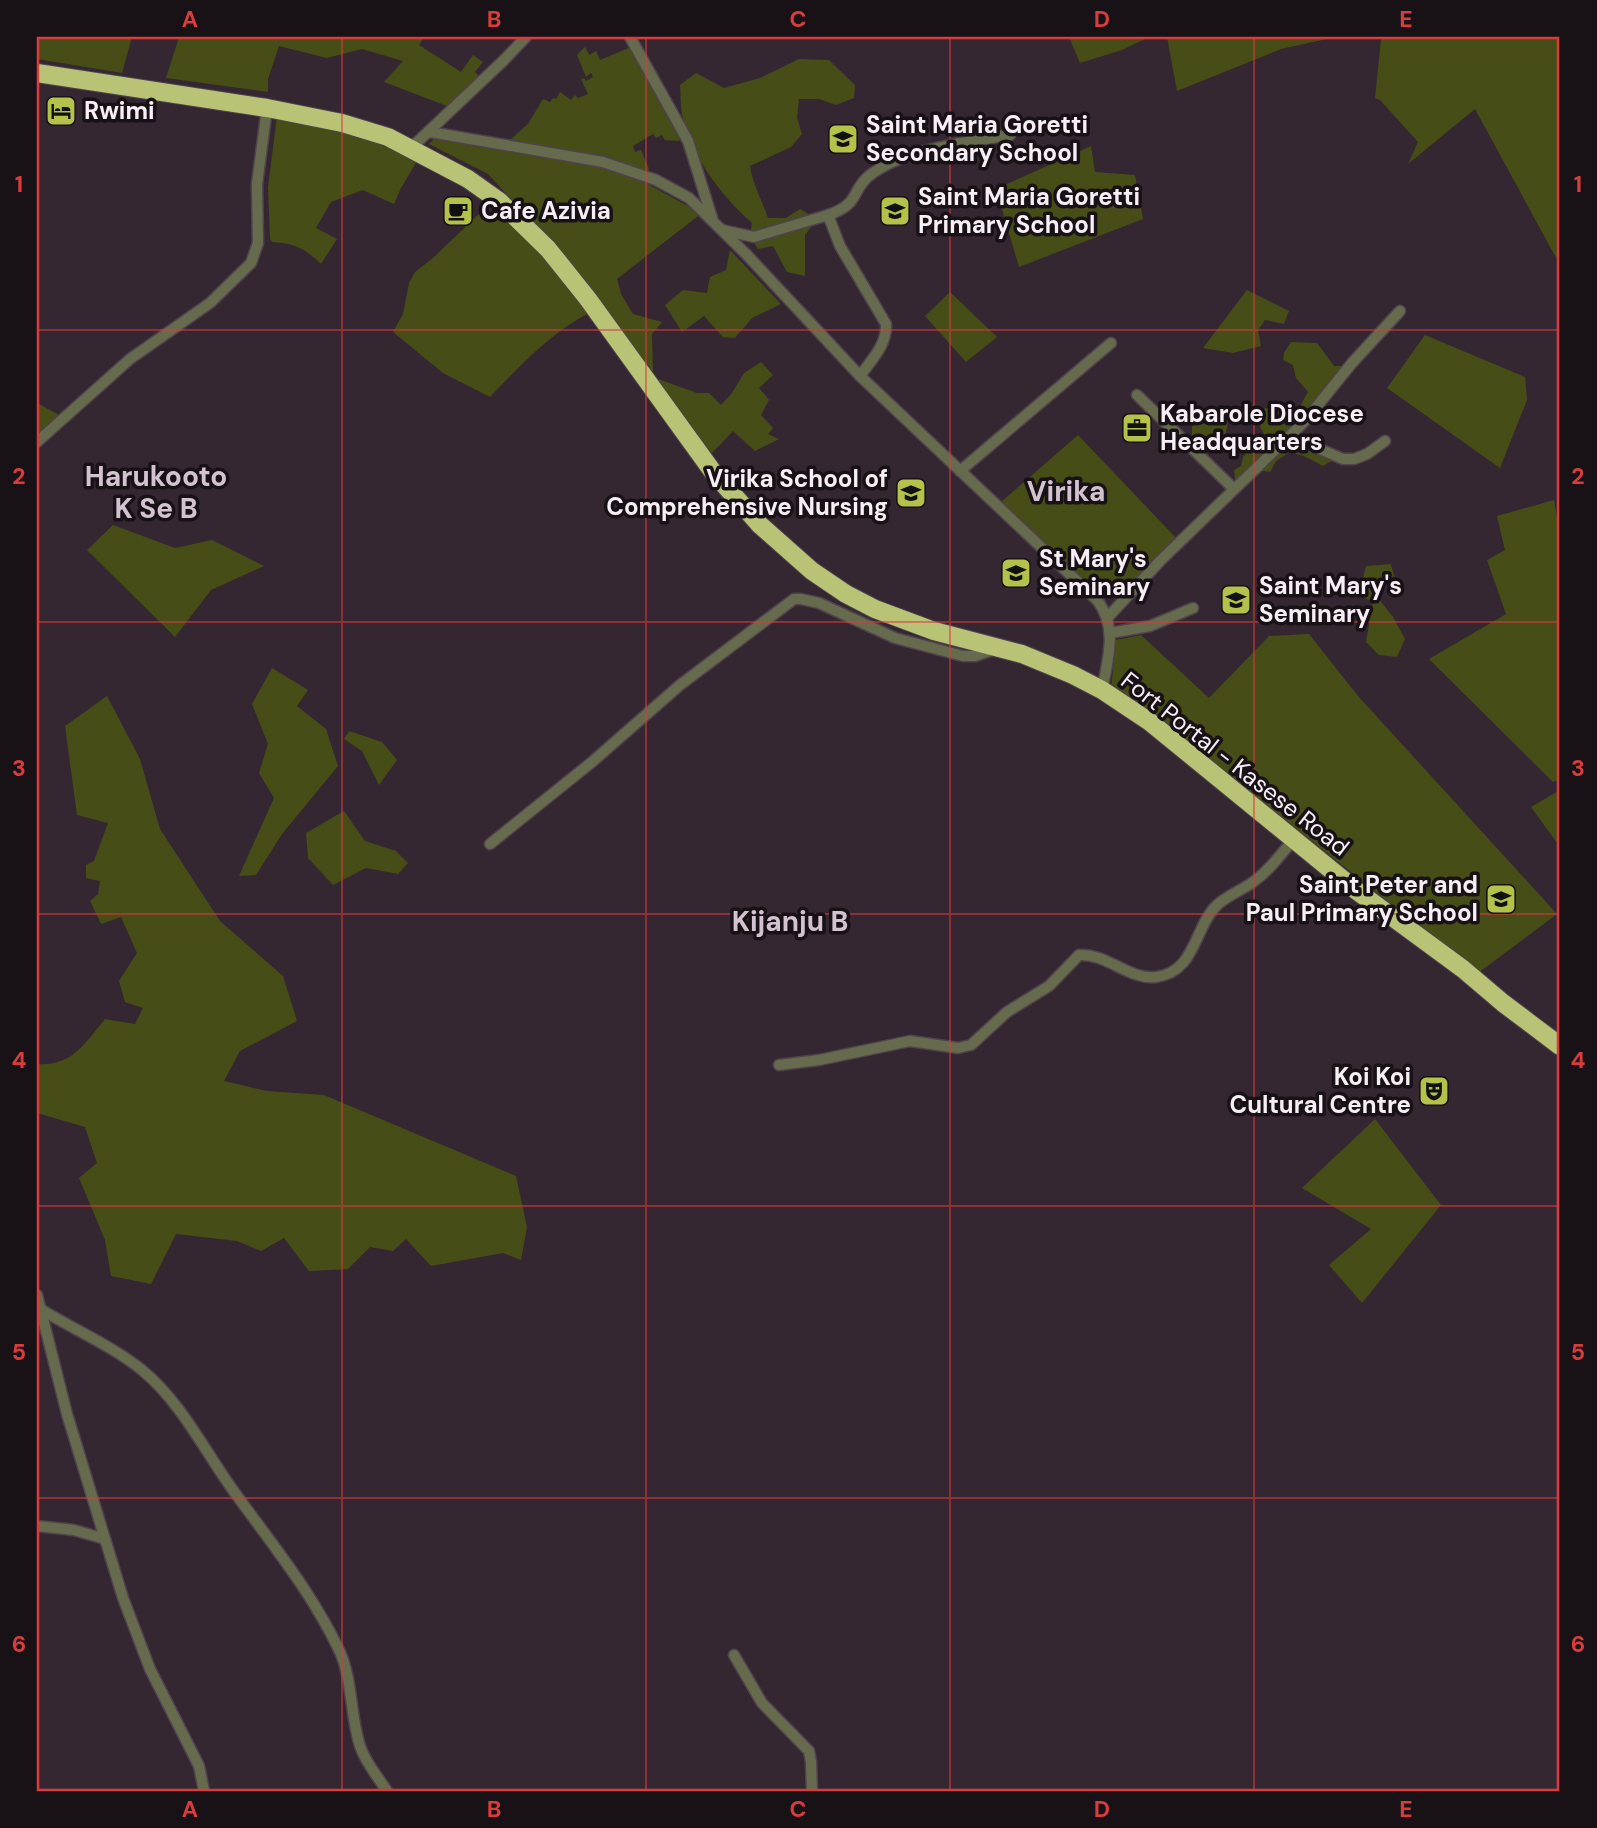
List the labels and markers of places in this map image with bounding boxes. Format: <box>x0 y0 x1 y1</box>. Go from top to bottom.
hotel icon: Rwimi <box>44 94 78 128</box>
place label: Rwimi <box>84 95 155 126</box>
place label: Saint Maria Goretti Secondary School <box>866 109 1088 168</box>
school or university icon: Saint Maria Goretti Secondary School <box>826 122 860 156</box>
place label: Saint Maria Goretti Primary School <box>918 181 1140 240</box>
cafe icon: Cafe Azivia <box>441 194 475 228</box>
school or university icon: Saint Maria Goretti Primary School <box>878 194 912 228</box>
place label: Cafe Azivia <box>481 195 611 226</box>
place label: Kabarole Diocese Headquarters <box>1160 398 1364 457</box>
office icon: Kabarole Diocese Headquarters <box>1120 411 1154 445</box>
place label: Virika School of Comprehensive Nursing <box>606 463 888 522</box>
school or university icon: Virika School of Comprehensive Nursing <box>894 476 928 510</box>
place label: St Mary's Seminary <box>1039 543 1151 602</box>
school or university icon: St Mary's Seminary <box>999 556 1033 590</box>
place label: Saint Mary's Seminary <box>1259 570 1402 629</box>
school or university icon: Saint Mary's Seminary <box>1219 583 1253 617</box>
place label: Saint Peter and Paul Primary School <box>1246 869 1478 928</box>
school or university icon: Saint Peter and Paul Primary School <box>1484 882 1518 916</box>
place label: Koi Koi Cultural Centre <box>1230 1061 1411 1120</box>
theatre icon: Koi Koi Cultural Centre <box>1417 1074 1451 1108</box>

